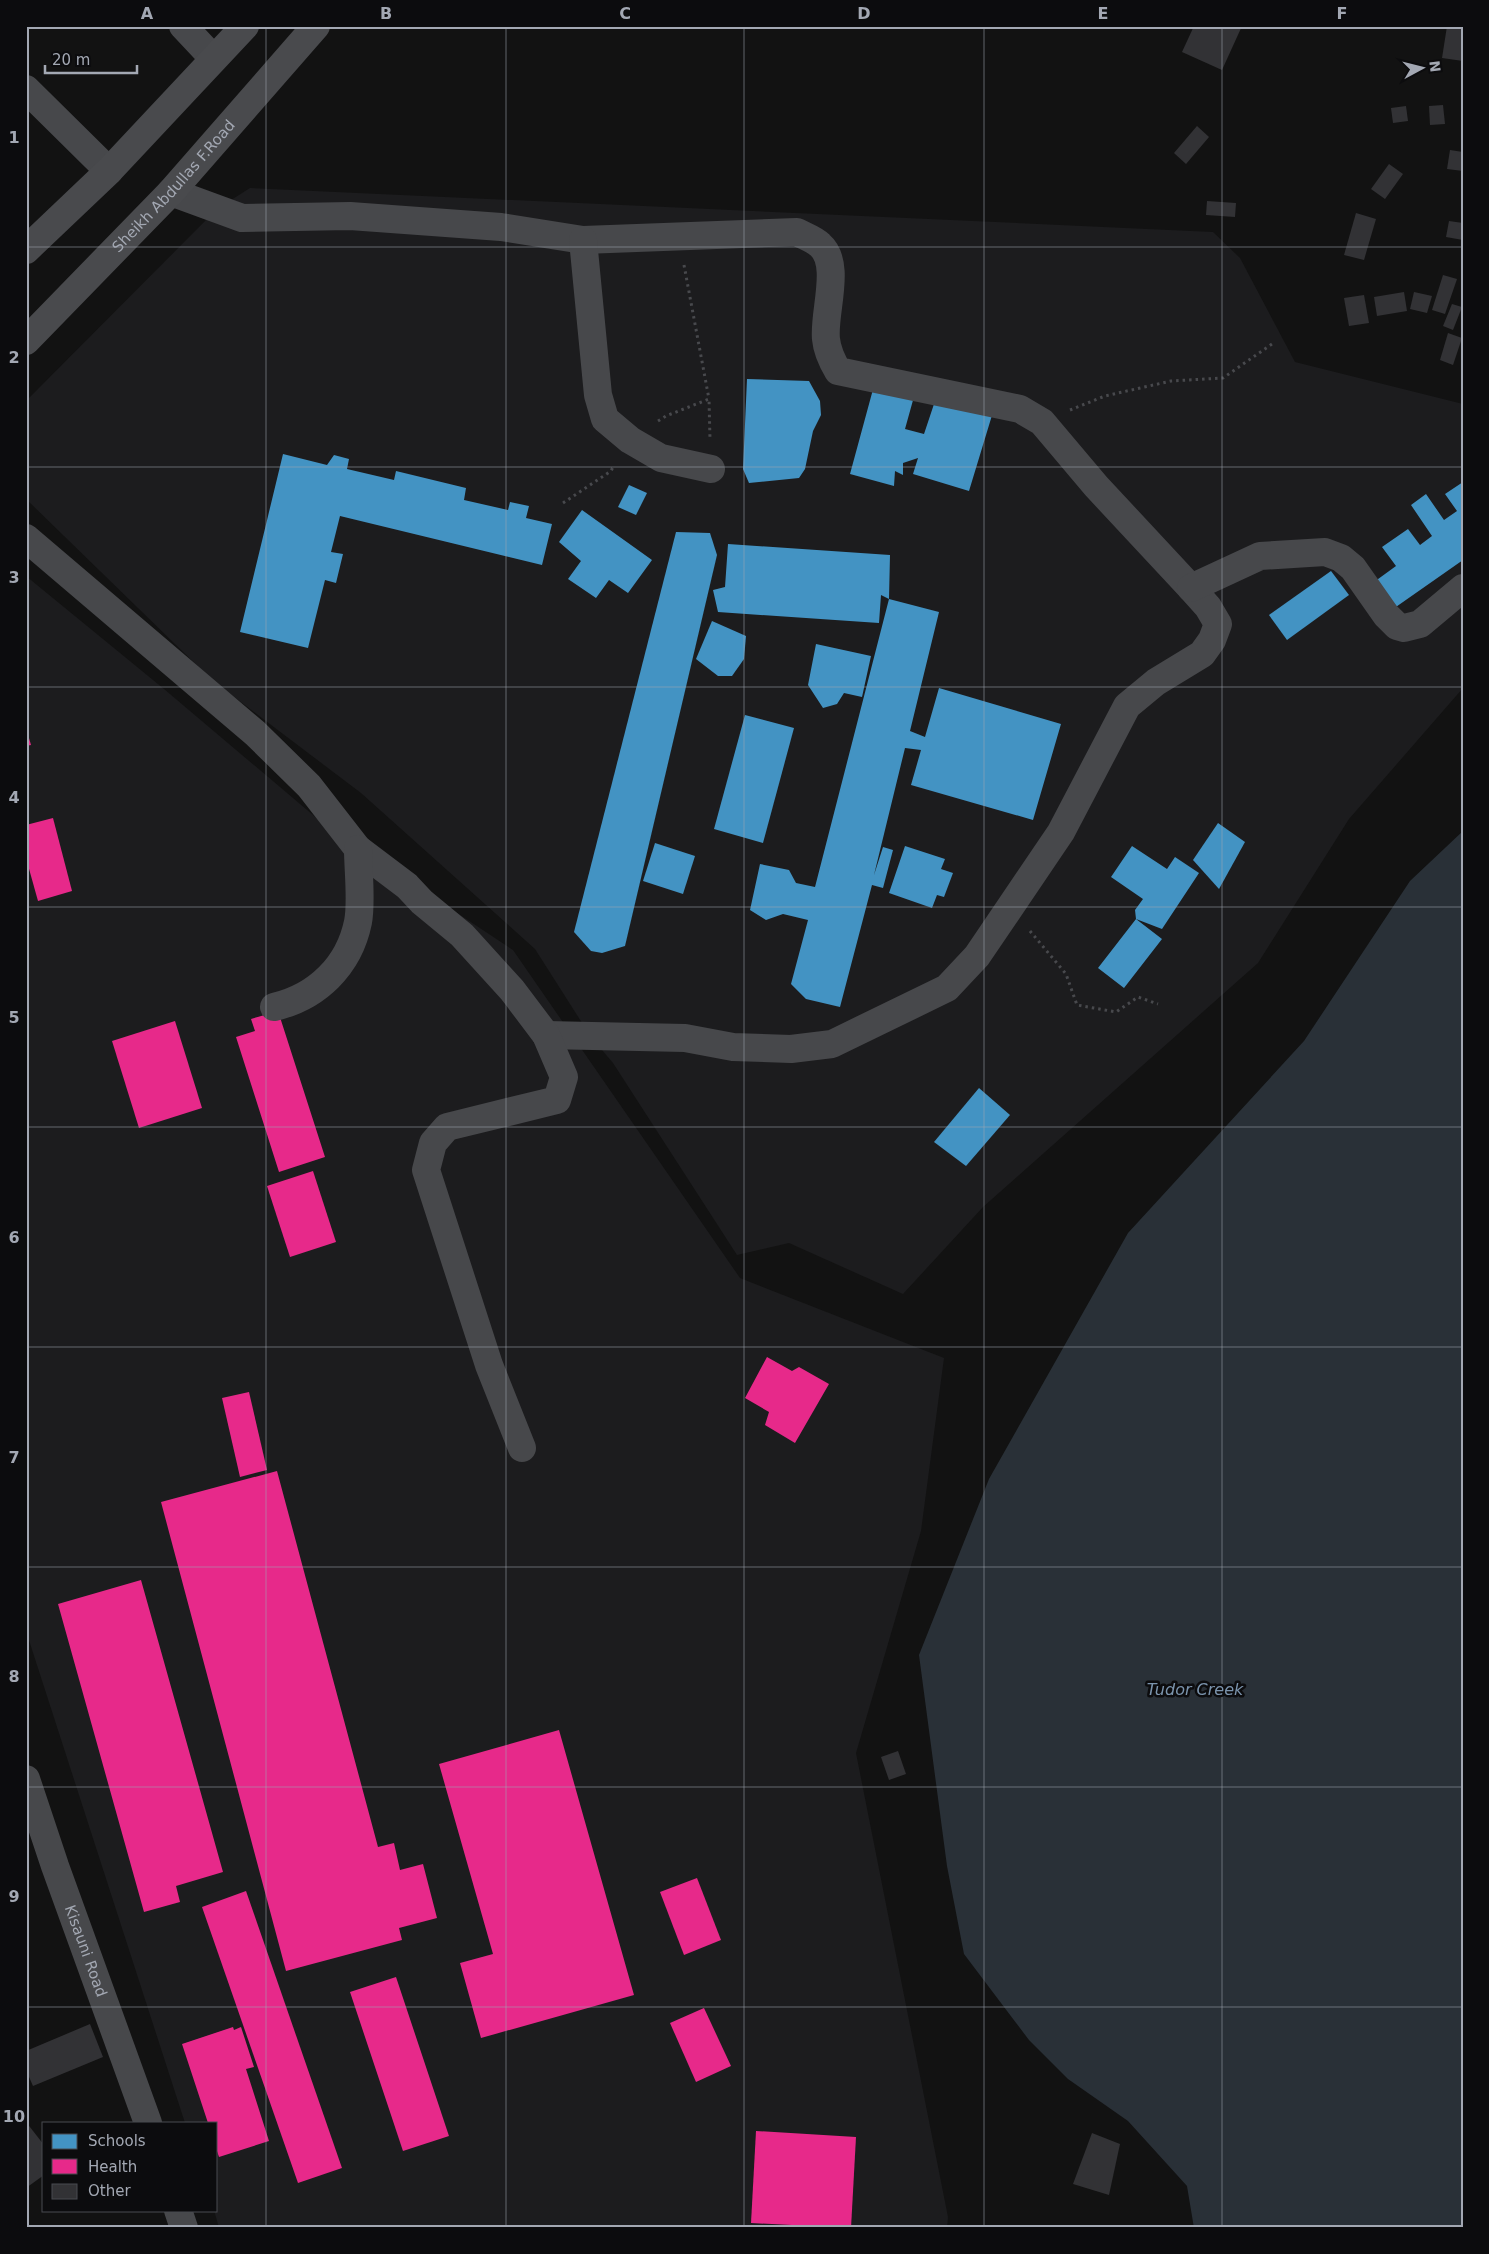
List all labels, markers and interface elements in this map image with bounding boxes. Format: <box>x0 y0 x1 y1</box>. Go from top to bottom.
text: A <box>141 4 154 23</box>
text: B <box>380 4 392 23</box>
text: C <box>619 4 631 23</box>
text: D <box>857 4 871 23</box>
text: E <box>1098 4 1108 23</box>
text: F <box>1337 4 1347 23</box>
scale bar <box>45 42 138 74</box>
north arrow <box>1396 42 1446 92</box>
text: 20 m <box>52 51 90 69</box>
text: N <box>1426 60 1444 73</box>
street label: Sheikh Abdullas F.Road <box>108 116 239 256</box>
text: 1 <box>8 128 20 147</box>
text: 2 <box>8 348 20 367</box>
text: 3 <box>8 568 20 587</box>
text: 4 <box>8 788 20 807</box>
text: 5 <box>8 1008 20 1027</box>
text: 6 <box>8 1228 20 1247</box>
text: 7 <box>8 1448 20 1467</box>
text: 8 <box>8 1667 20 1686</box>
water label: Tudor Creek <box>1147 1680 1244 1699</box>
text: 9 <box>8 1887 20 1906</box>
street label: Kisauni Road <box>61 1902 111 1999</box>
text: 10 <box>3 2107 25 2126</box>
legend <box>42 2122 218 2212</box>
text: Schools <box>88 2132 146 2150</box>
text: Health <box>88 2158 137 2176</box>
text: Other <box>88 2182 131 2200</box>

